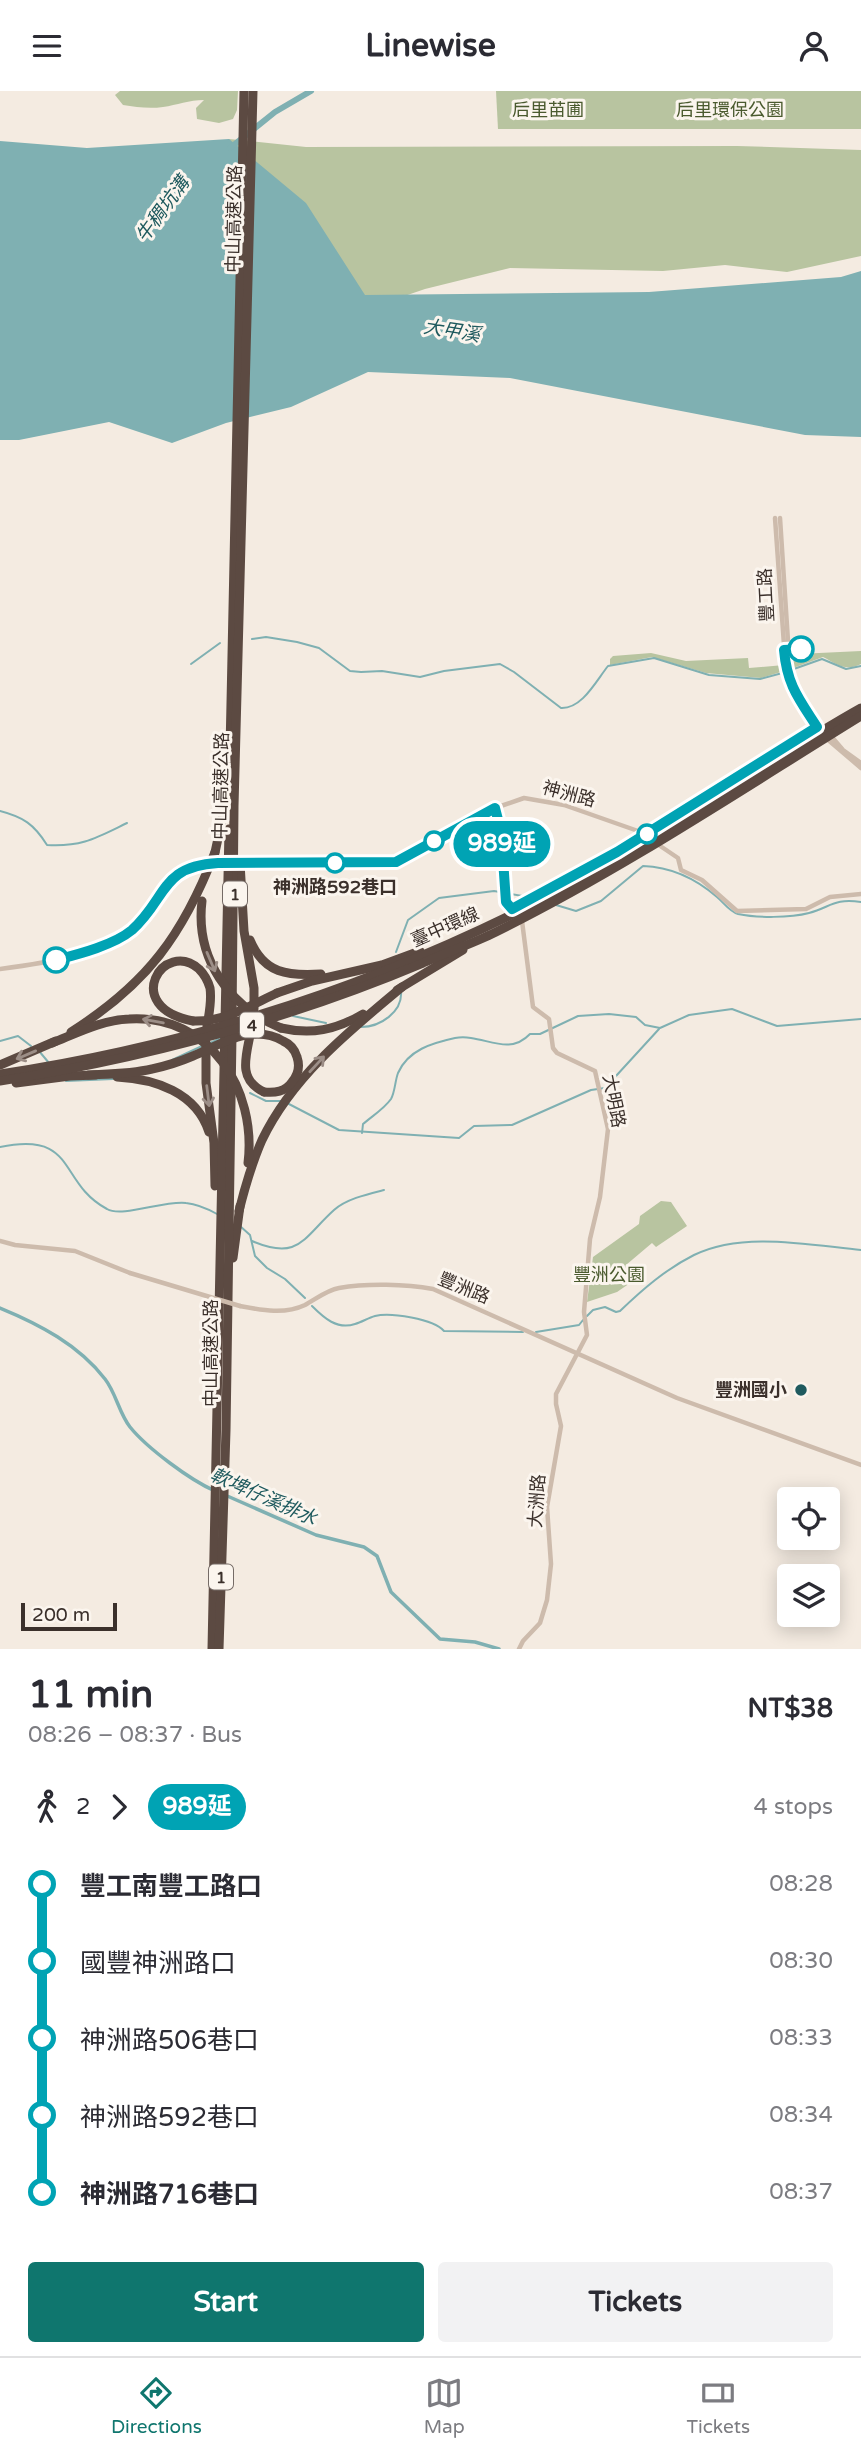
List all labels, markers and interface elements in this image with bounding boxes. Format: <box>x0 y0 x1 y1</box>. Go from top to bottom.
icon: menu <box>28 27 66 65</box>
text: Linewise <box>365 27 496 65</box>
icon: person <box>795 27 833 65</box>
park label: 后里苗圃 <box>512 99 584 121</box>
park label: 后里環保公園 <box>676 99 784 121</box>
street label: 中山高速公路 <box>222 165 246 273</box>
water label: 牛稠坑溝 <box>132 170 196 247</box>
water label: 大甲溪 <box>422 316 485 347</box>
street label: 豐工路 <box>754 567 778 623</box>
unlabelled marker <box>788 636 814 662</box>
street label: 中山高速公路 <box>209 732 233 840</box>
street label: 神洲路 <box>540 776 598 812</box>
line badge: 989延 <box>453 821 551 867</box>
unlabelled marker <box>637 824 657 844</box>
text: 989延 <box>467 829 537 858</box>
unlabelled marker <box>424 831 444 851</box>
marker: 神洲路592巷口 <box>325 853 345 873</box>
place label: 神洲路592巷口 <box>273 876 397 898</box>
road number: 1 <box>223 881 247 907</box>
street label: 臺中環線 <box>408 902 482 952</box>
unlabelled marker <box>43 947 69 973</box>
one-way arrow <box>205 951 218 973</box>
road number: 4 <box>240 1013 264 1037</box>
one-way arrow <box>142 1014 165 1027</box>
one-way arrow <box>16 1049 38 1062</box>
one-way arrow <box>309 1055 325 1073</box>
street label: 大明路 <box>598 1072 630 1130</box>
one-way arrow <box>201 1084 214 1107</box>
park label: 豐洲公園 <box>573 1264 645 1286</box>
street label: 豐洲路 <box>435 1268 493 1308</box>
street label: 中山高速公路 <box>200 1299 222 1407</box>
place label: 豐洲國小 <box>715 1379 787 1401</box>
marker: 豐洲國小 <box>793 1382 809 1398</box>
water label: 軟埤仔溪排水 <box>207 1464 321 1531</box>
street label: 大洲路 <box>524 1473 550 1529</box>
map controls <box>777 1487 840 1627</box>
button: locate <box>777 1487 840 1550</box>
button: layers <box>777 1564 840 1627</box>
road number: 1 <box>209 1565 233 1589</box>
scale bar <box>21 1600 117 1632</box>
text: 200 m <box>32 1604 90 1626</box>
text: 11 min <box>28 1672 153 1718</box>
text: NT$38 <box>748 1693 833 1724</box>
text: 08:26 – 08:37 · Bus <box>28 1721 242 1749</box>
icon: walk <box>28 1788 66 1826</box>
icon: forward <box>100 1788 138 1826</box>
text: 989延 <box>162 1792 232 1821</box>
text: 2 <box>76 1793 90 1821</box>
text: 4 stops <box>753 1793 833 1821</box>
text: 08:28 <box>769 1870 833 1898</box>
text: 豐工南豐工路口 <box>80 1871 262 1902</box>
text: 08:30 <box>769 1947 833 1975</box>
text: 國豐神洲路口 <box>80 1948 236 1979</box>
text: 08:33 <box>769 2024 833 2052</box>
text: 神洲路506巷口 <box>80 2025 259 2056</box>
text: 08:34 <box>769 2101 833 2129</box>
text: 神洲路592巷口 <box>80 2102 259 2133</box>
text: 08:37 <box>769 2178 833 2206</box>
text: 神洲路716巷口 <box>80 2179 259 2210</box>
button: Start <box>28 2262 424 2342</box>
button: Tickets <box>438 2262 833 2342</box>
tab: Directions <box>111 2374 202 2438</box>
tab: Map <box>424 2374 465 2438</box>
tab: Tickets <box>687 2374 750 2438</box>

